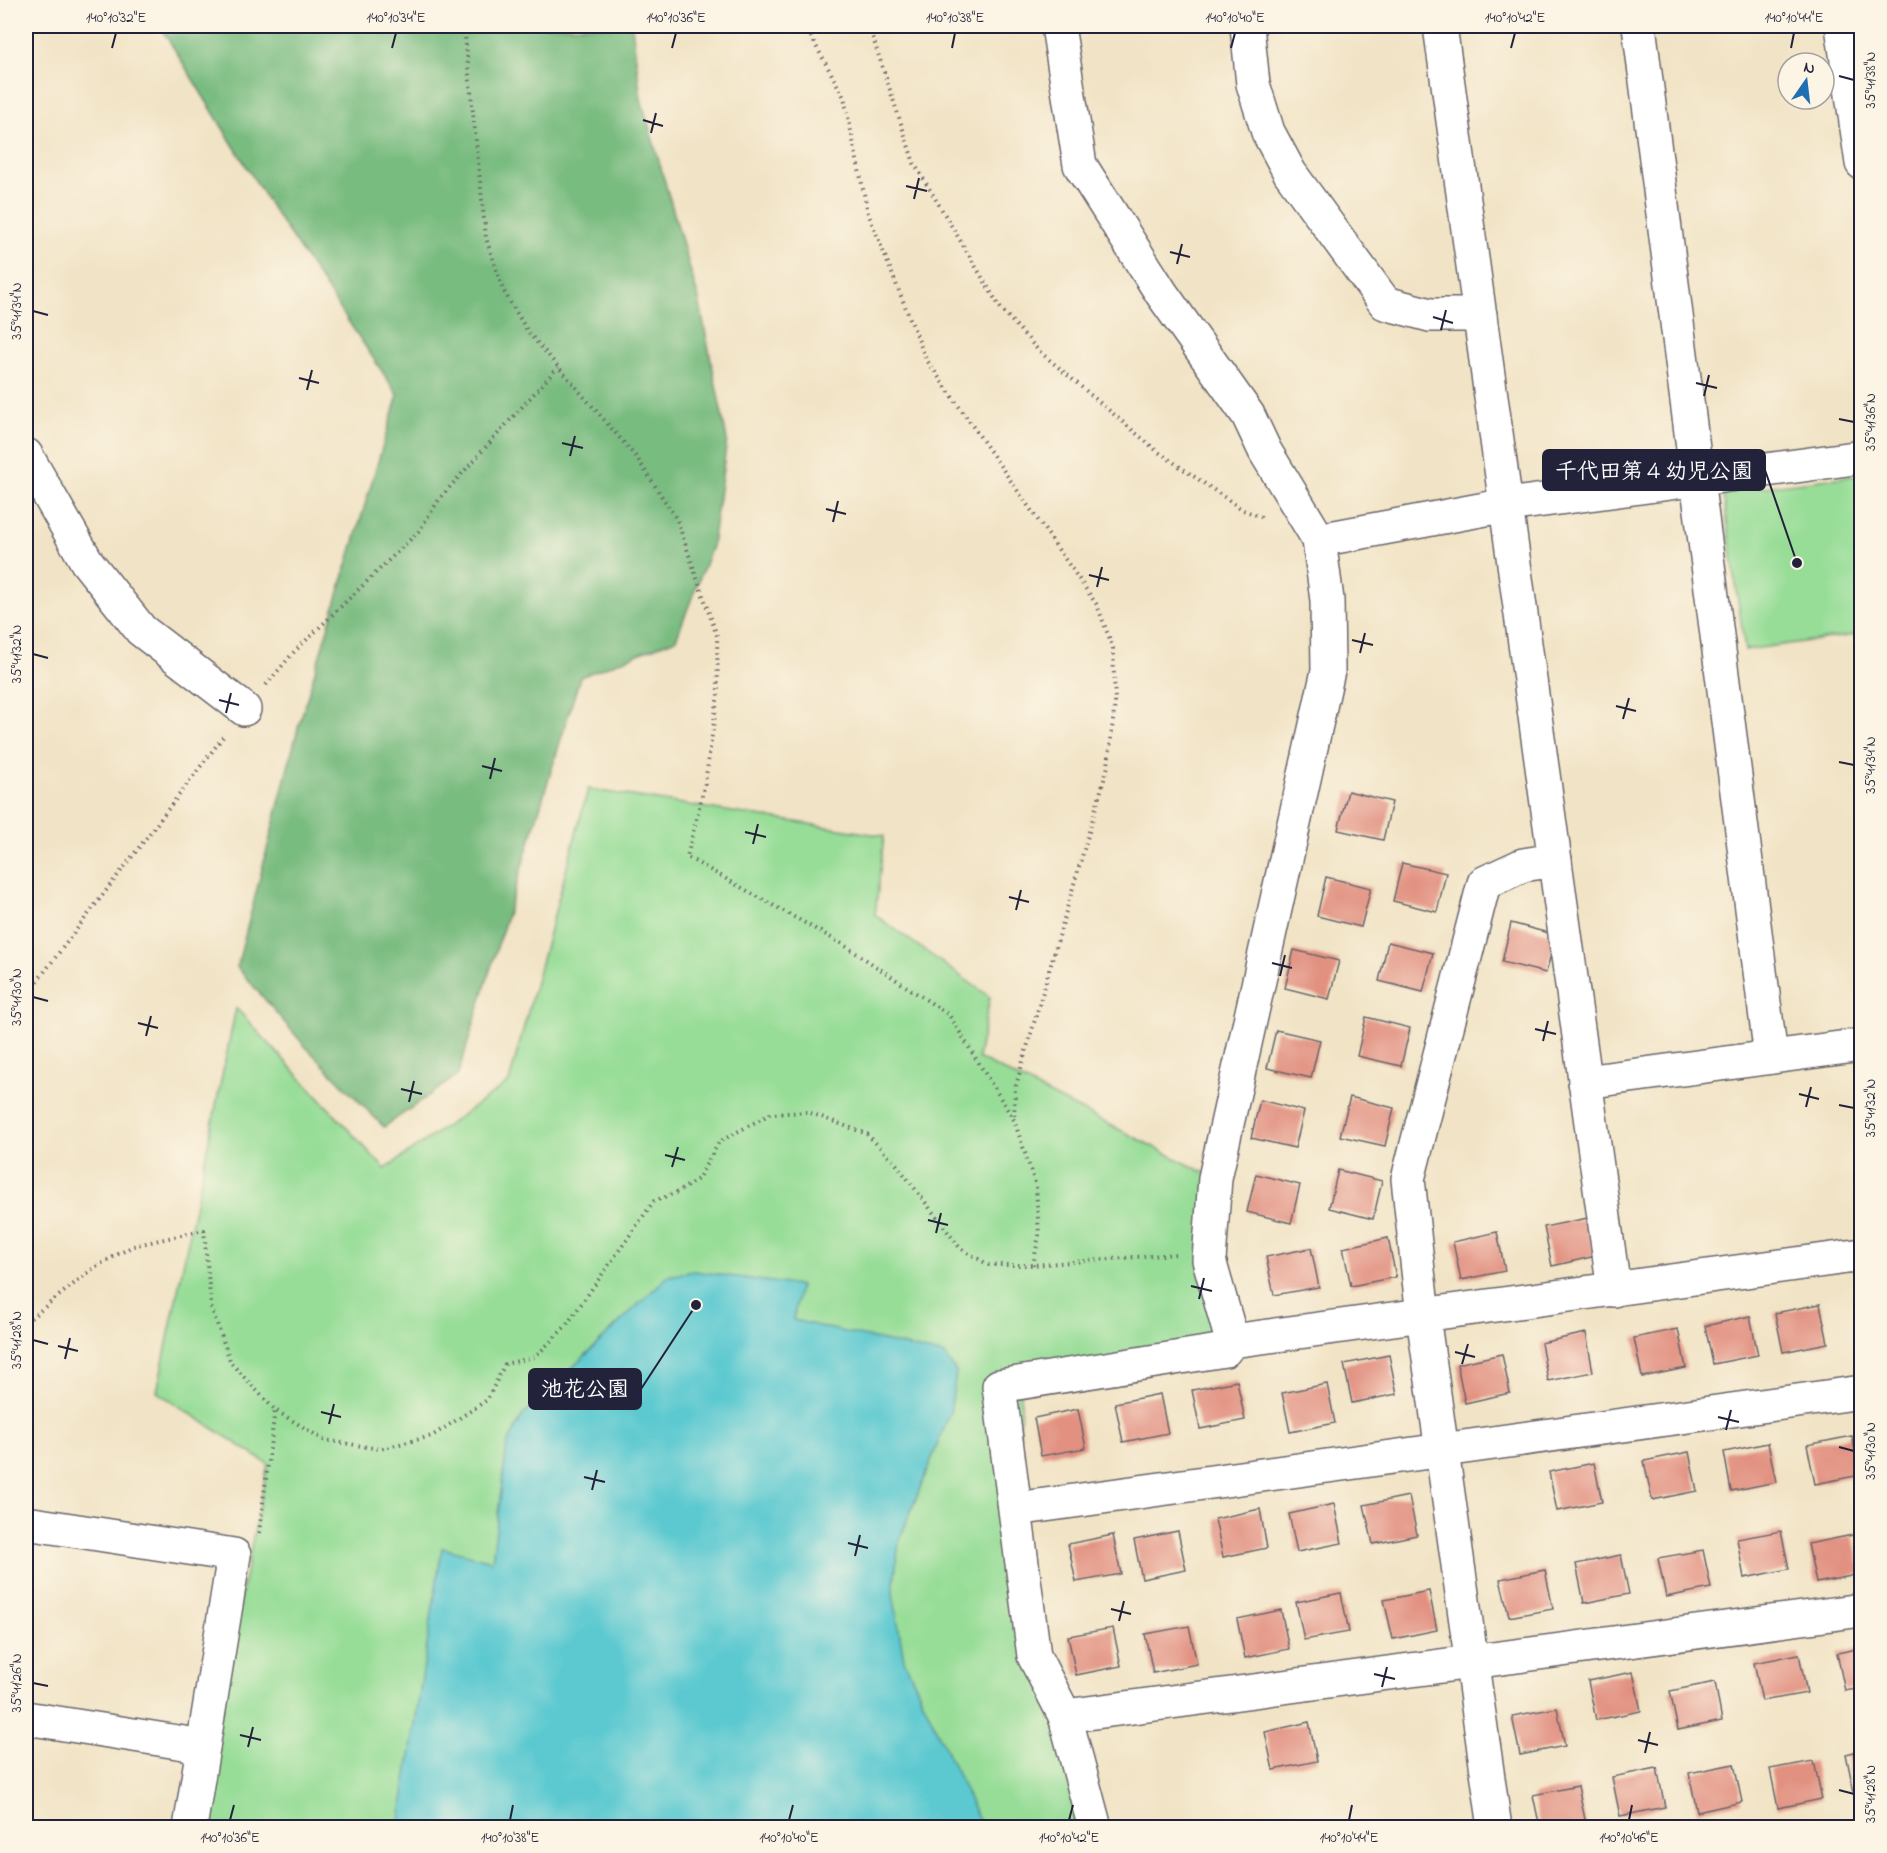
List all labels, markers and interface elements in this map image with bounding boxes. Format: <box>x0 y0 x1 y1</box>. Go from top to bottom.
text: 140°10'32"E <box>86 7 146 29</box>
text: 140°10'34"E <box>366 7 426 29</box>
text: 140°10'36"E <box>646 7 706 29</box>
text: 140°10'38"E <box>926 7 984 29</box>
text: 140°10'40"E <box>1205 7 1265 29</box>
text: 140°10'42"E <box>1485 7 1545 29</box>
text: 140°10'44"E <box>1764 7 1824 29</box>
north arrow <box>1776 51 1836 111</box>
text: 35°41'38"N <box>1860 52 1882 108</box>
text: N <box>1801 55 1817 81</box>
text: 35°41'34"N <box>6 282 28 340</box>
text: 35°41'36"N <box>1860 393 1882 451</box>
callout: 千代田第４幼児公園 <box>1543 450 1765 490</box>
text: 千代田第４幼児公園 <box>1555 457 1753 489</box>
text: 35°41'32"N <box>6 625 28 683</box>
text: 35°41'34"N <box>1860 736 1882 794</box>
text: 35°41'30"N <box>6 968 28 1026</box>
text: 35°41'32"N <box>1860 1079 1882 1137</box>
text: 35°41'28"N <box>6 1311 28 1369</box>
callout: 池花公園 <box>529 1369 641 1409</box>
text: 池花公園 <box>541 1375 629 1407</box>
text: 35°41'30"N <box>1860 1422 1882 1480</box>
text: 35°41'26"N <box>6 1653 28 1713</box>
text: 35°41'28"N <box>1860 1765 1882 1823</box>
text: 140°10'36"E <box>200 1827 260 1849</box>
text: 140°10'38"E <box>481 1827 539 1849</box>
text: 140°10'40"E <box>759 1827 819 1849</box>
text: 140°10'42"E <box>1039 1827 1099 1849</box>
text: 140°10'44"E <box>1319 1827 1379 1849</box>
text: 140°10'46"E <box>1599 1827 1659 1849</box>

